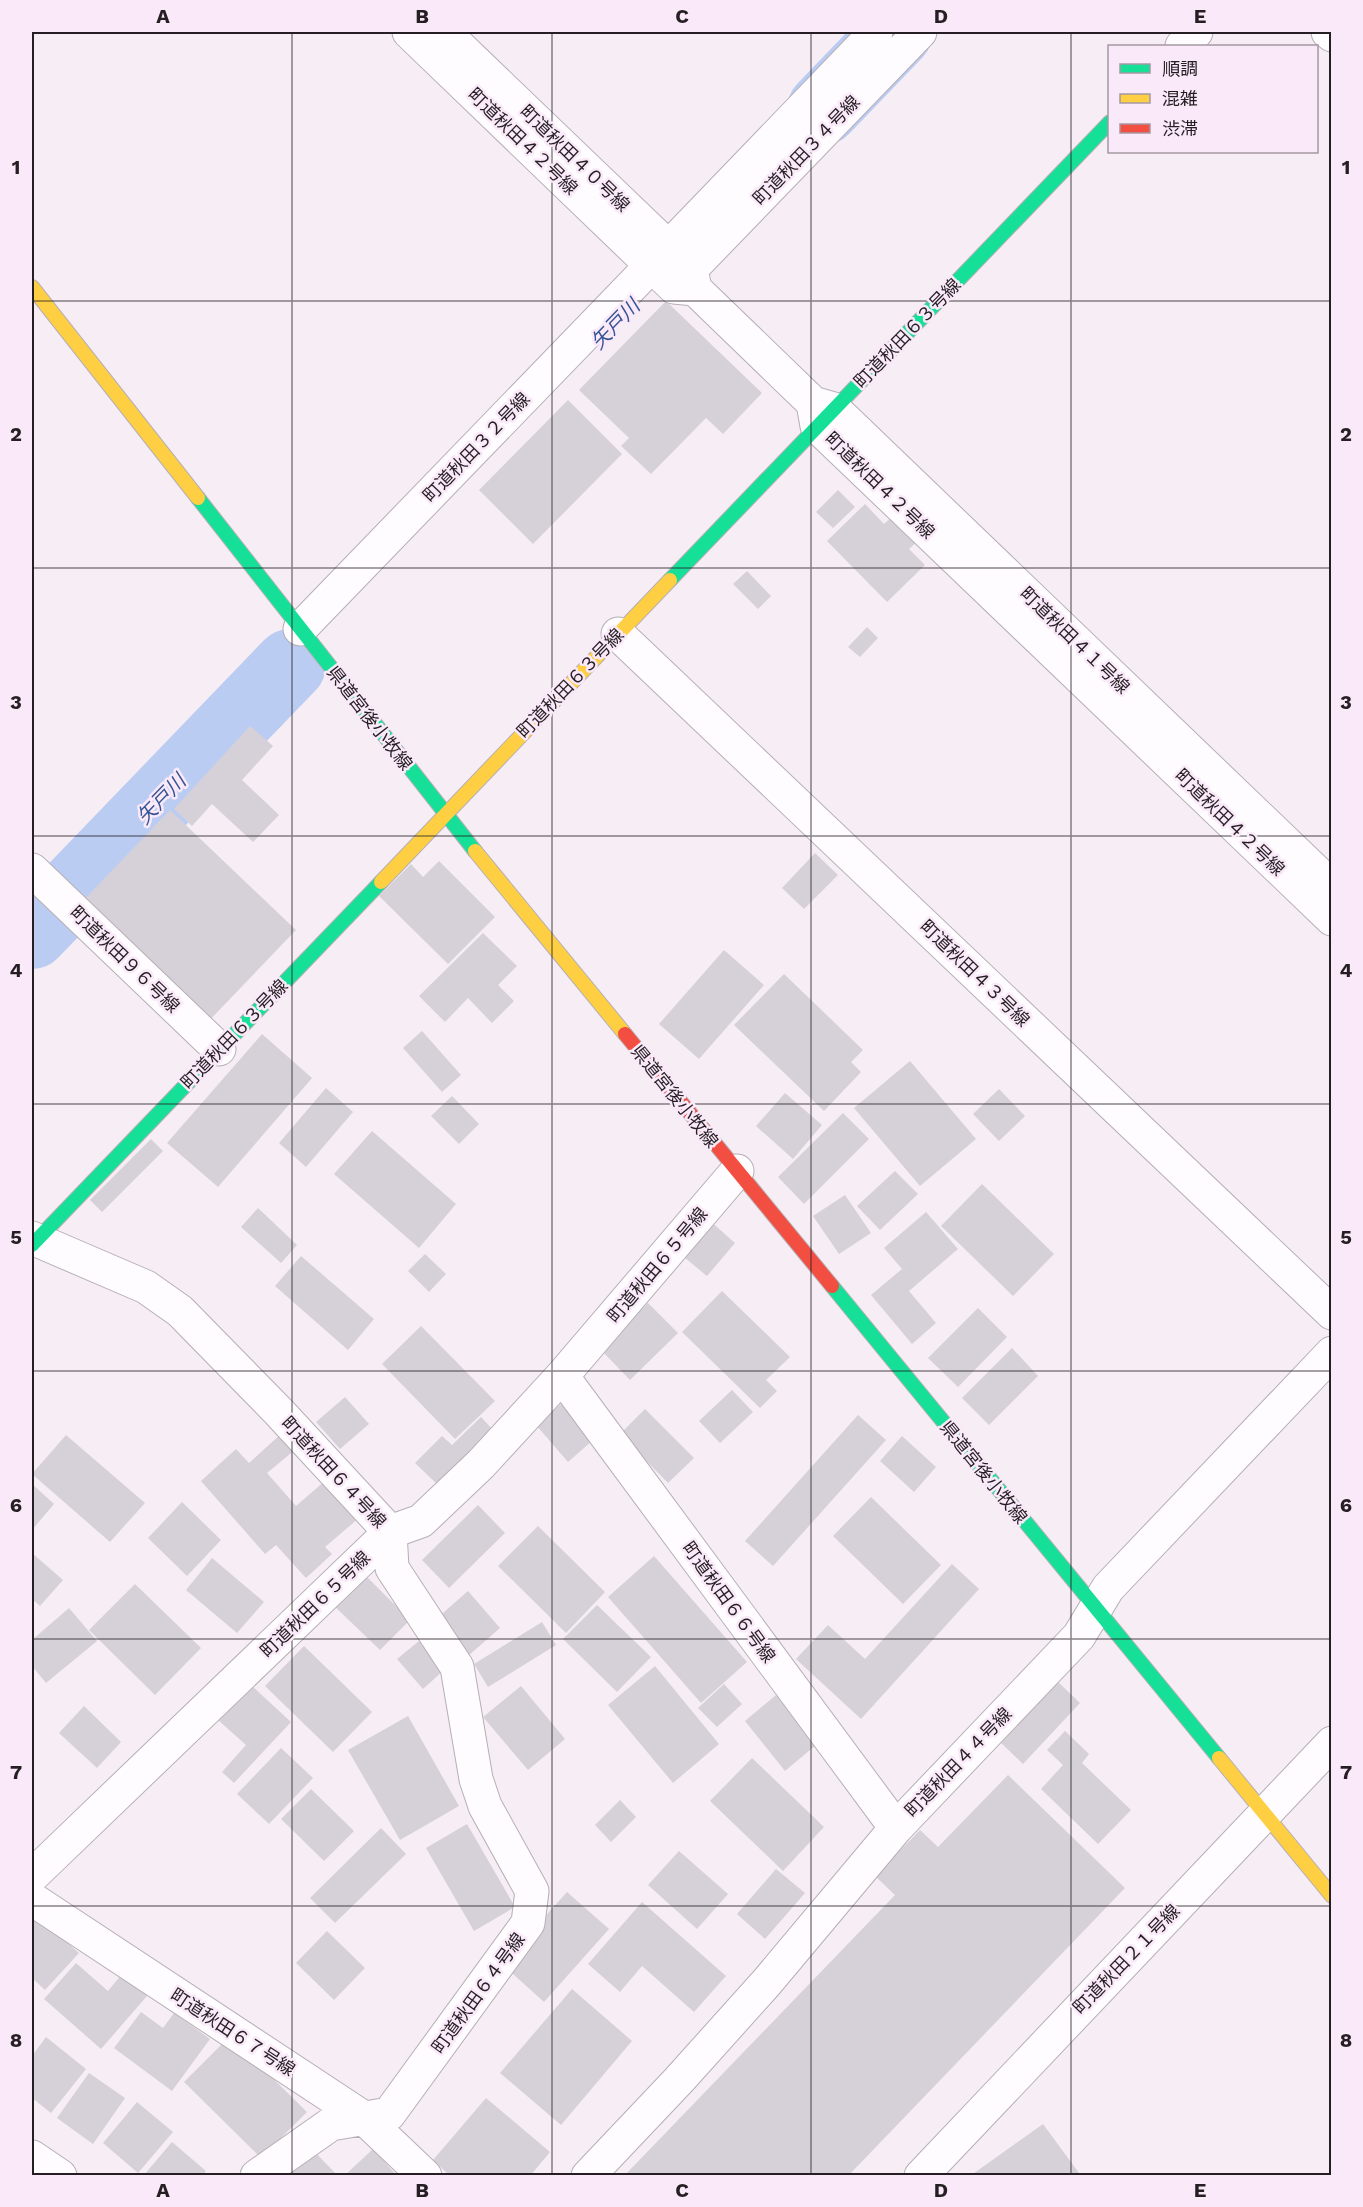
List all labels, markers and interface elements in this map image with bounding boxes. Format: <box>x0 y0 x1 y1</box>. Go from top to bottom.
text: A <box>156 4 170 28</box>
text: B <box>415 4 429 28</box>
text: C <box>675 4 689 28</box>
text: D <box>934 4 948 28</box>
text: E <box>1194 4 1206 28</box>
legend <box>1108 45 1318 153</box>
text: 順調 <box>1162 58 1198 79</box>
street label: 町道秋田４２号線 <box>464 83 582 199</box>
text: 混雑 <box>1162 88 1198 109</box>
street label: 町道秋田３４号線 <box>748 91 864 209</box>
street label: 町道秋田４０号線 <box>516 100 634 216</box>
text: 渋滞 <box>1162 118 1198 139</box>
text: 1 <box>12 155 20 179</box>
text: 1 <box>1342 155 1350 179</box>
street label: 町道秋田６３号線 <box>849 274 965 392</box>
water label: 矢戸川 <box>586 293 646 354</box>
street label: 町道秋田３２号線 <box>418 388 534 506</box>
text: 2 <box>10 422 22 446</box>
text: 2 <box>1340 422 1352 446</box>
street label: 町道秋田４２号線 <box>821 427 939 543</box>
street label: 町道秋田４１号線 <box>1016 582 1134 698</box>
street label: 町道秋田６３号線 <box>512 624 628 742</box>
street label: 県道宮後小牧線 <box>323 662 417 774</box>
text: 3 <box>10 690 22 714</box>
text: 3 <box>1340 690 1352 714</box>
street label: 町道秋田４２号線 <box>1171 764 1289 880</box>
water label: 矢戸川 <box>132 768 192 829</box>
street label: 町道秋田９６号線 <box>66 901 184 1017</box>
street label: 町道秋田４３号線 <box>916 915 1034 1031</box>
text: 4 <box>10 958 23 982</box>
text: 4 <box>1340 958 1353 982</box>
street label: 町道秋田６３号線 <box>176 975 292 1093</box>
street label: 県道宮後小牧線 <box>627 1040 723 1152</box>
street label: 町道秋田６５号線 <box>603 1203 711 1327</box>
text: 5 <box>10 1225 22 1249</box>
text: 5 <box>1340 1225 1352 1249</box>
street label: 町道秋田６４号線 <box>277 1412 391 1532</box>
street label: 県道宮後小牧線 <box>936 1416 1032 1528</box>
text: 6 <box>10 1493 22 1517</box>
text: 6 <box>1340 1493 1352 1517</box>
street label: 町道秋田６６号線 <box>678 1538 780 1666</box>
street label: 町道秋田６５号線 <box>256 1546 374 1662</box>
street label: 町道秋田４４号線 <box>900 1703 1016 1821</box>
text: 7 <box>10 1760 22 1784</box>
text: 7 <box>1340 1760 1352 1784</box>
street label: 町道秋田２１号線 <box>1068 1900 1184 2018</box>
street label: 町道秋田６４号線 <box>427 1929 529 2057</box>
street label: 町道秋田６７号線 <box>167 1984 299 2080</box>
text: 8 <box>10 2028 22 2052</box>
text: 8 <box>1340 2028 1352 2052</box>
text: A <box>156 2178 170 2202</box>
text: B <box>415 2178 429 2202</box>
text: C <box>675 2178 689 2202</box>
text: D <box>934 2178 948 2202</box>
text: E <box>1194 2178 1206 2202</box>

